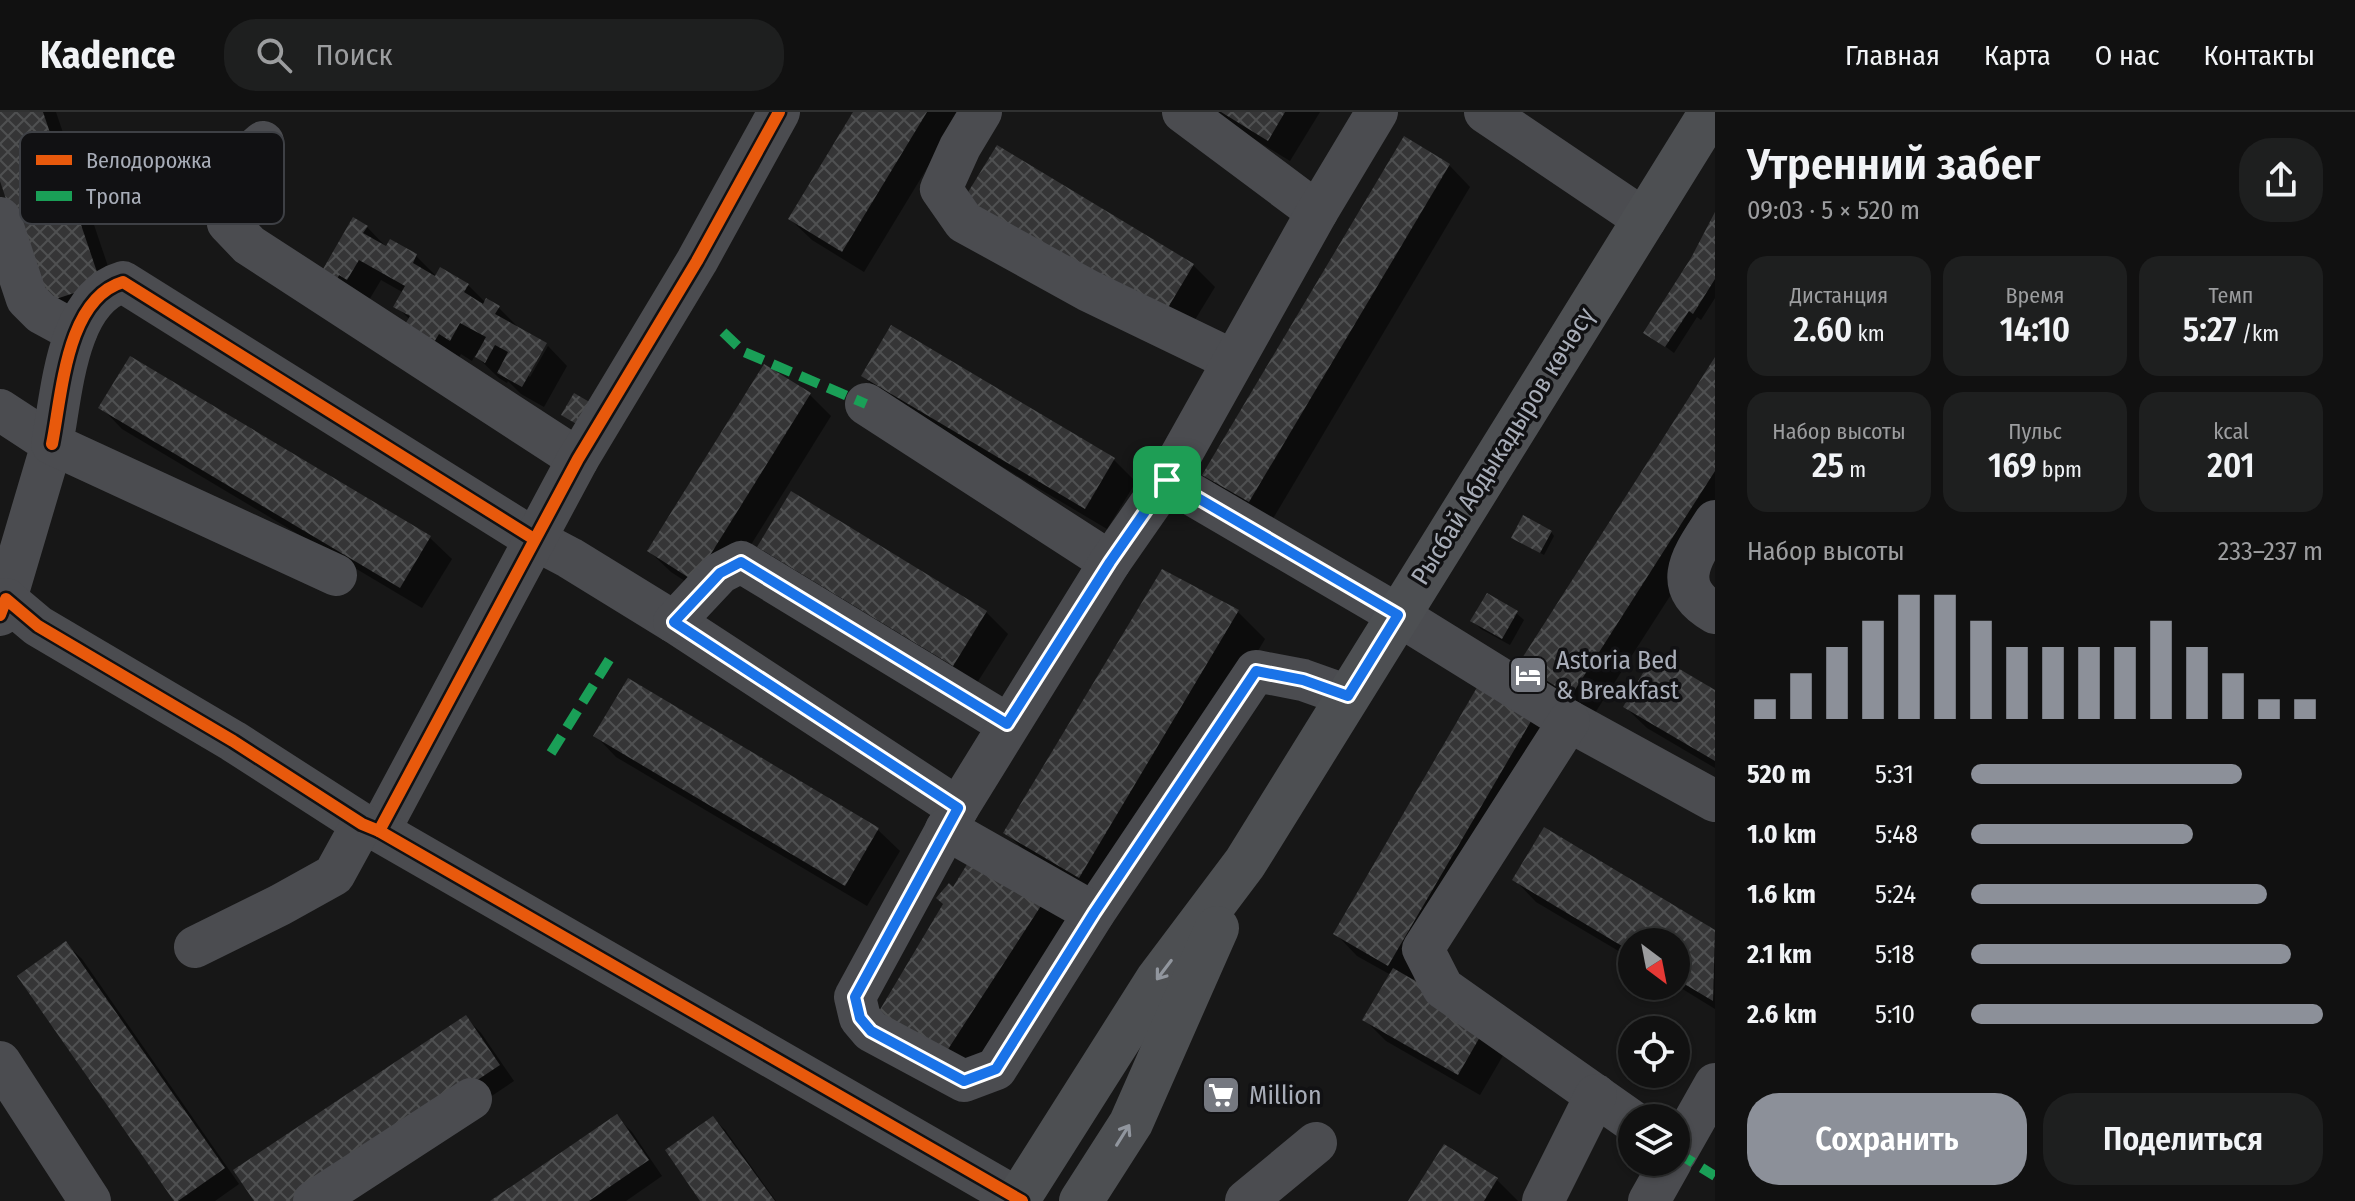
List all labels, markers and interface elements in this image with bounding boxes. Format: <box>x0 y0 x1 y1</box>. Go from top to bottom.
search box <box>224 19 784 91</box>
text: Kadence <box>40 32 176 78</box>
icon: search <box>252 33 296 77</box>
text: Поиск <box>316 37 392 73</box>
text: Главная <box>1845 39 1940 72</box>
text: Карта <box>1984 39 2051 72</box>
text: О нас <box>2095 39 2160 72</box>
text: Контакты <box>2204 39 2315 72</box>
legend <box>20 132 284 224</box>
text: Утренний забег <box>1747 138 2040 191</box>
button: share <box>2239 138 2323 222</box>
text: Велодорожка <box>86 147 212 174</box>
text: Тропа <box>86 183 142 210</box>
text: 09:03 · 5 × 520 m <box>1747 195 1920 226</box>
text: Дистанция <box>1790 282 1888 309</box>
text: Время <box>2006 282 2064 309</box>
text: Темп <box>2209 282 2253 309</box>
street label: Рысбай Абдыкадыров көчөсү <box>1405 301 1601 590</box>
text: 2.60 <box>1793 309 1852 350</box>
text: 14:10 <box>2000 309 2070 350</box>
text: 5:27 <box>2183 309 2237 350</box>
text: km <box>1852 320 1885 347</box>
text: /km <box>2237 320 2279 347</box>
text: Набор высоты <box>1772 418 1906 445</box>
text: Пульс <box>2008 418 2062 445</box>
text: kcal <box>2213 418 2249 445</box>
text: 25 <box>1812 445 1844 486</box>
text: 169 <box>1988 445 2037 486</box>
text: 201 <box>2207 445 2255 486</box>
pin <box>1133 446 1201 514</box>
text: m <box>1844 456 1866 483</box>
text: bpm <box>2037 456 2082 483</box>
icon: arrive <box>1145 458 1189 502</box>
text: Набор высоты <box>1747 536 1905 567</box>
text: 233–237 m <box>2218 536 2323 567</box>
place label: Astoria Bed & Breakfast <box>1556 645 1680 706</box>
hotel icon: Astoria Bed & Breakfast <box>1507 654 1549 696</box>
text: 520 m <box>1747 759 1811 790</box>
text: 5:31 <box>1875 759 1914 790</box>
text: 1.0 km <box>1747 819 1816 850</box>
text: 5:48 <box>1875 819 1918 850</box>
text: 1.6 km <box>1747 879 1816 910</box>
text: 5:24 <box>1875 879 1916 910</box>
north arrow <box>1618 928 1690 1000</box>
map controls <box>1618 928 1690 1176</box>
text: 2.1 km <box>1747 939 1812 970</box>
text: 5:18 <box>1875 939 1915 970</box>
one-way arrow <box>1156 959 1173 980</box>
text: 2.6 km <box>1747 999 1817 1030</box>
text: 5:10 <box>1875 999 1915 1030</box>
button: locate <box>1618 1016 1690 1088</box>
supermarket icon: Million <box>1200 1074 1242 1116</box>
place label: Million <box>1249 1080 1322 1111</box>
button: Сохранить <box>1747 1093 2027 1185</box>
button: Поделиться <box>2043 1093 2323 1185</box>
button: layers <box>1618 1104 1690 1176</box>
one-way arrow <box>1116 1124 1132 1147</box>

